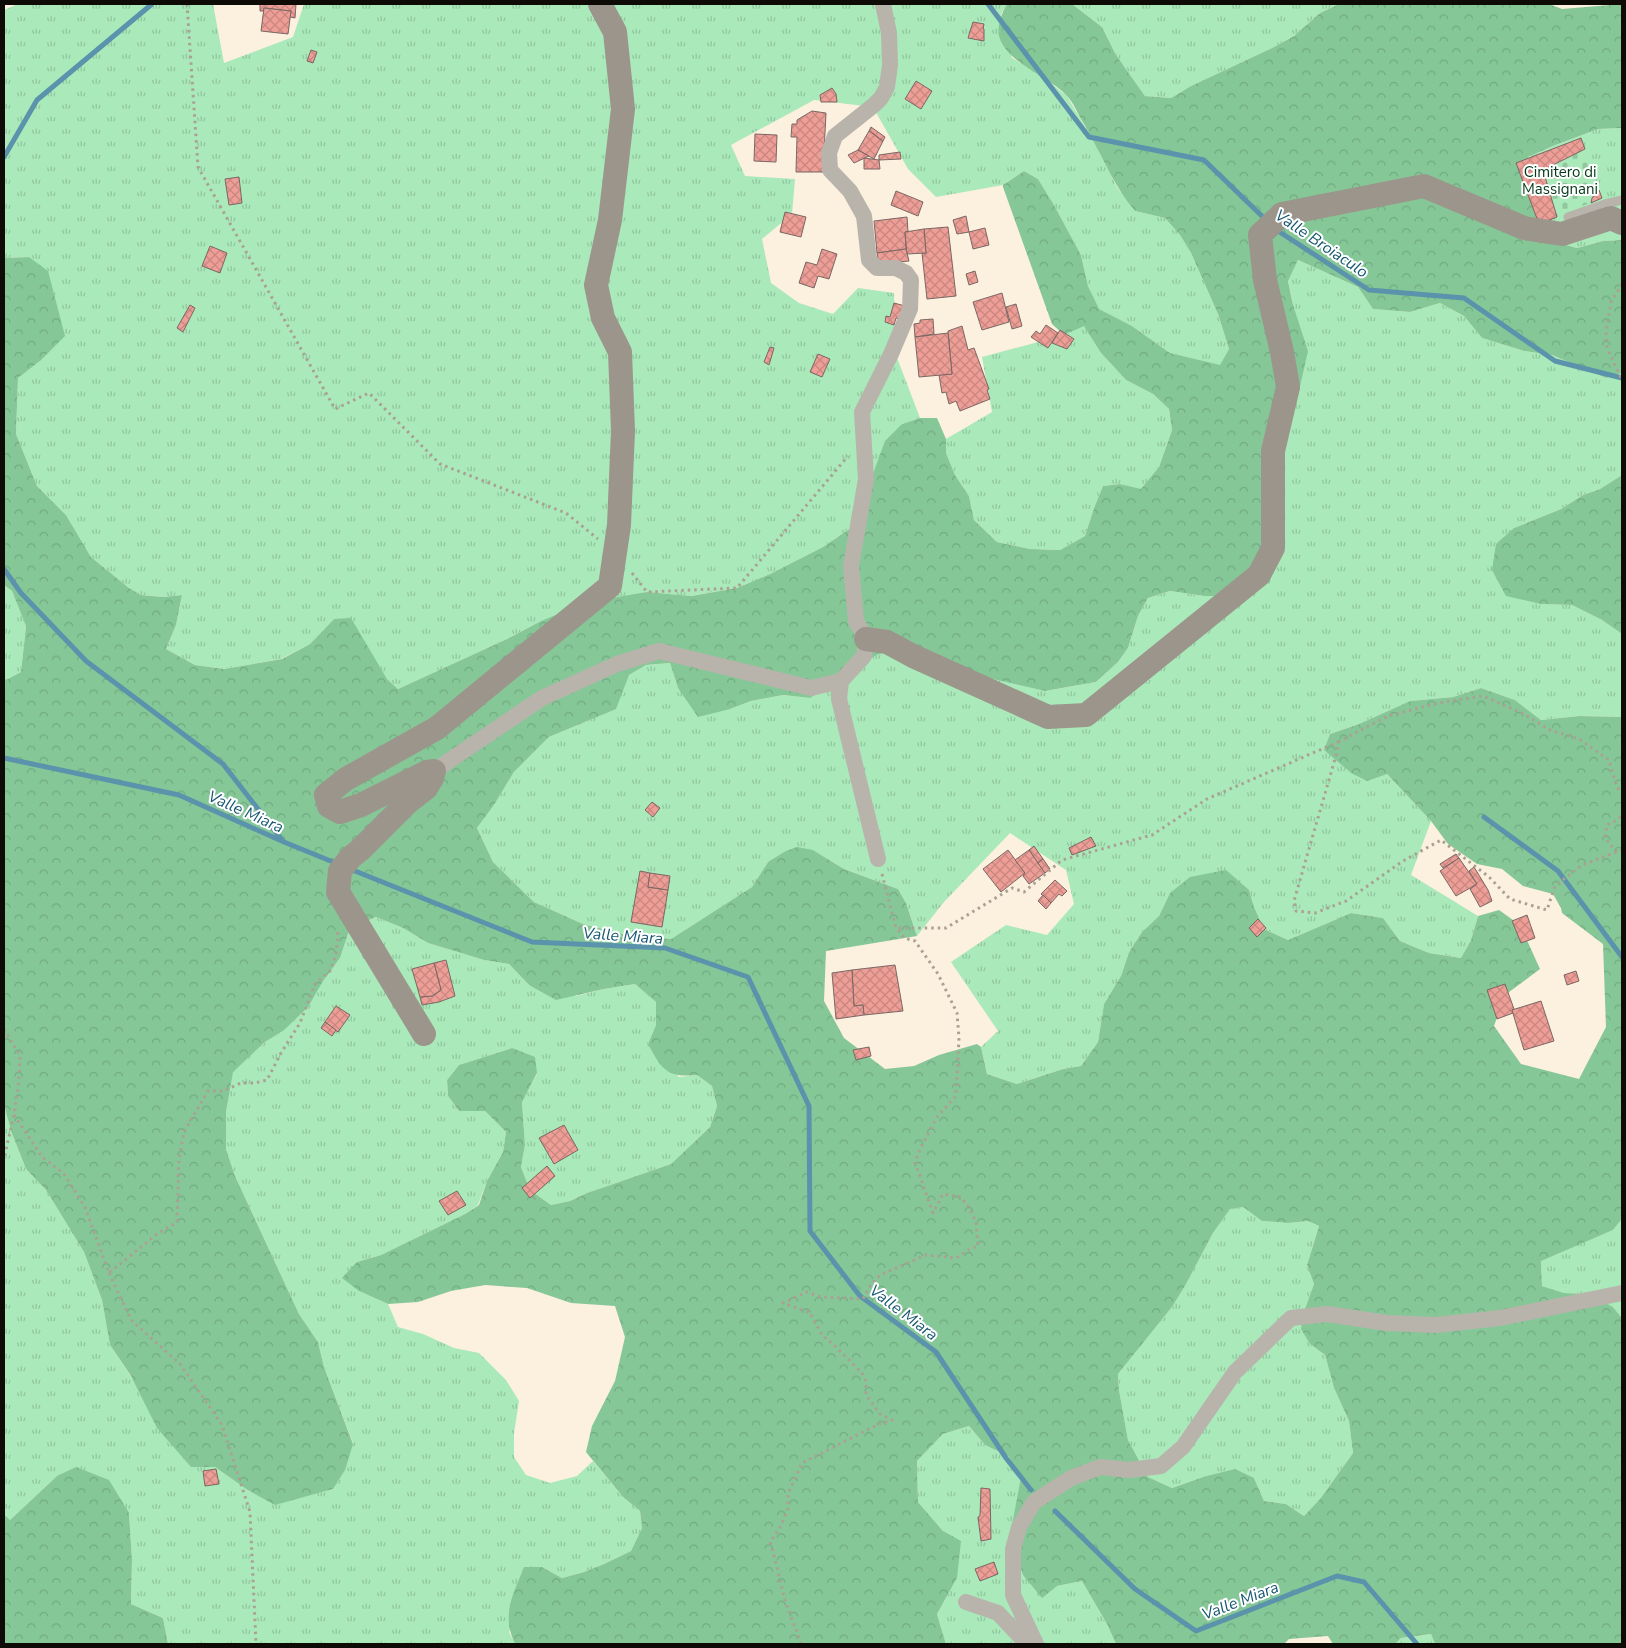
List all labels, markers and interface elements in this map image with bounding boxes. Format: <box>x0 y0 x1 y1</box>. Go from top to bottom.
park label: Cimitero di Massignani <box>1522 162 1598 199</box>
water label: Valle Broiaculo <box>1270 204 1372 283</box>
water label: Valle Miara <box>204 785 287 838</box>
water label: Valle Miara <box>582 922 664 950</box>
water label: Valle Miara <box>865 1280 942 1346</box>
water label: Valle Miara <box>1199 1576 1282 1626</box>

